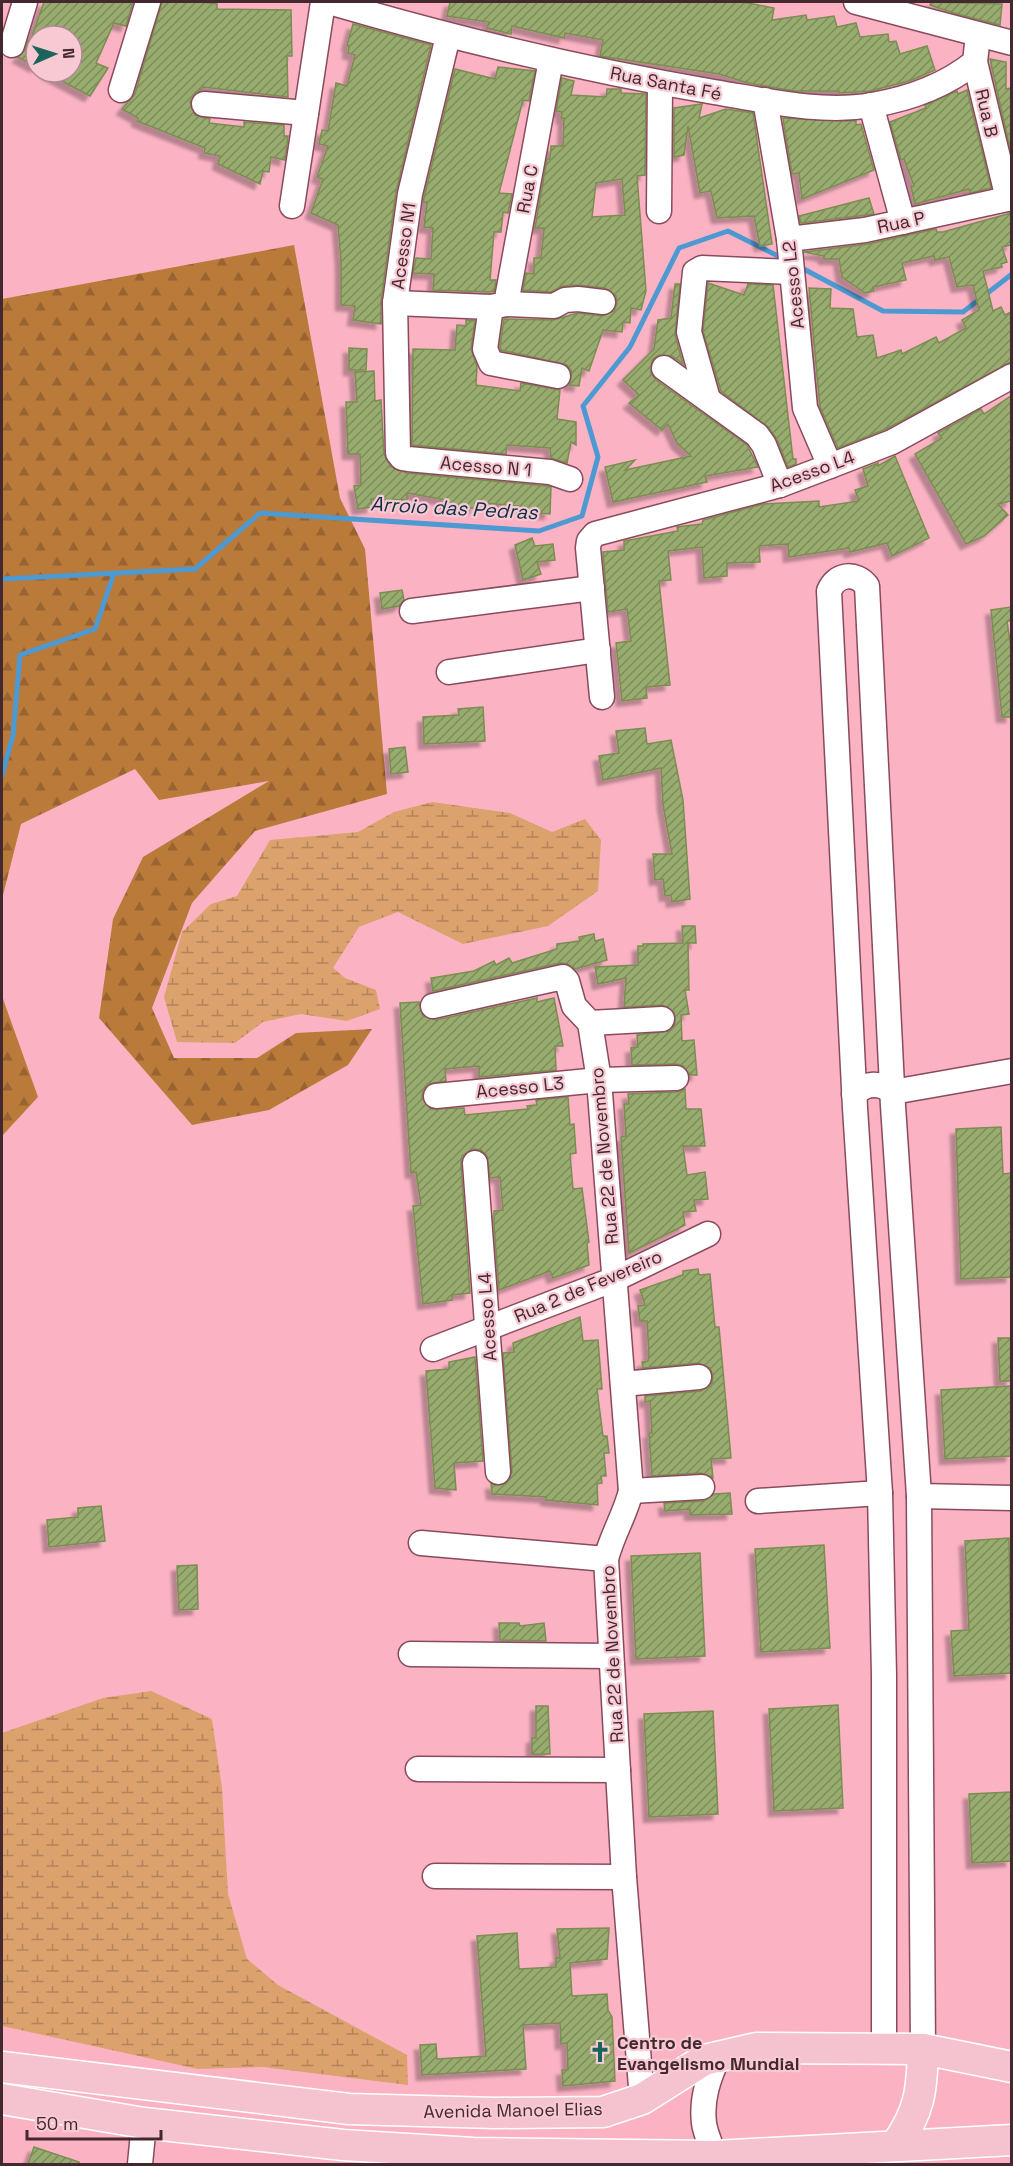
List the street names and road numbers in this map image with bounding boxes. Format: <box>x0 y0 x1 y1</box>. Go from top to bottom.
street label: Rua Santa Fé <box>608 61 724 105</box>
street label: Rua B <box>970 86 1004 140</box>
street label: Rua C <box>511 163 543 215</box>
street label: Acesso N1 <box>386 201 420 291</box>
street label: Rua P <box>875 206 927 238</box>
street label: Acesso L2 <box>777 240 809 330</box>
street label: Acesso L4 <box>766 445 858 497</box>
street label: Acesso N 1 <box>439 451 533 481</box>
street label: Rua 22 de Novembro <box>585 1066 623 1246</box>
street label: Acesso L3 <box>475 1071 565 1103</box>
street label: Rua 2 de Fevereiro <box>510 1244 666 1328</box>
street label: Acesso L4 <box>472 1272 502 1362</box>
street label: Rua 22 de Novembro <box>596 1565 628 1743</box>
street label: Avenida Manoel Elias <box>423 2097 603 2123</box>

